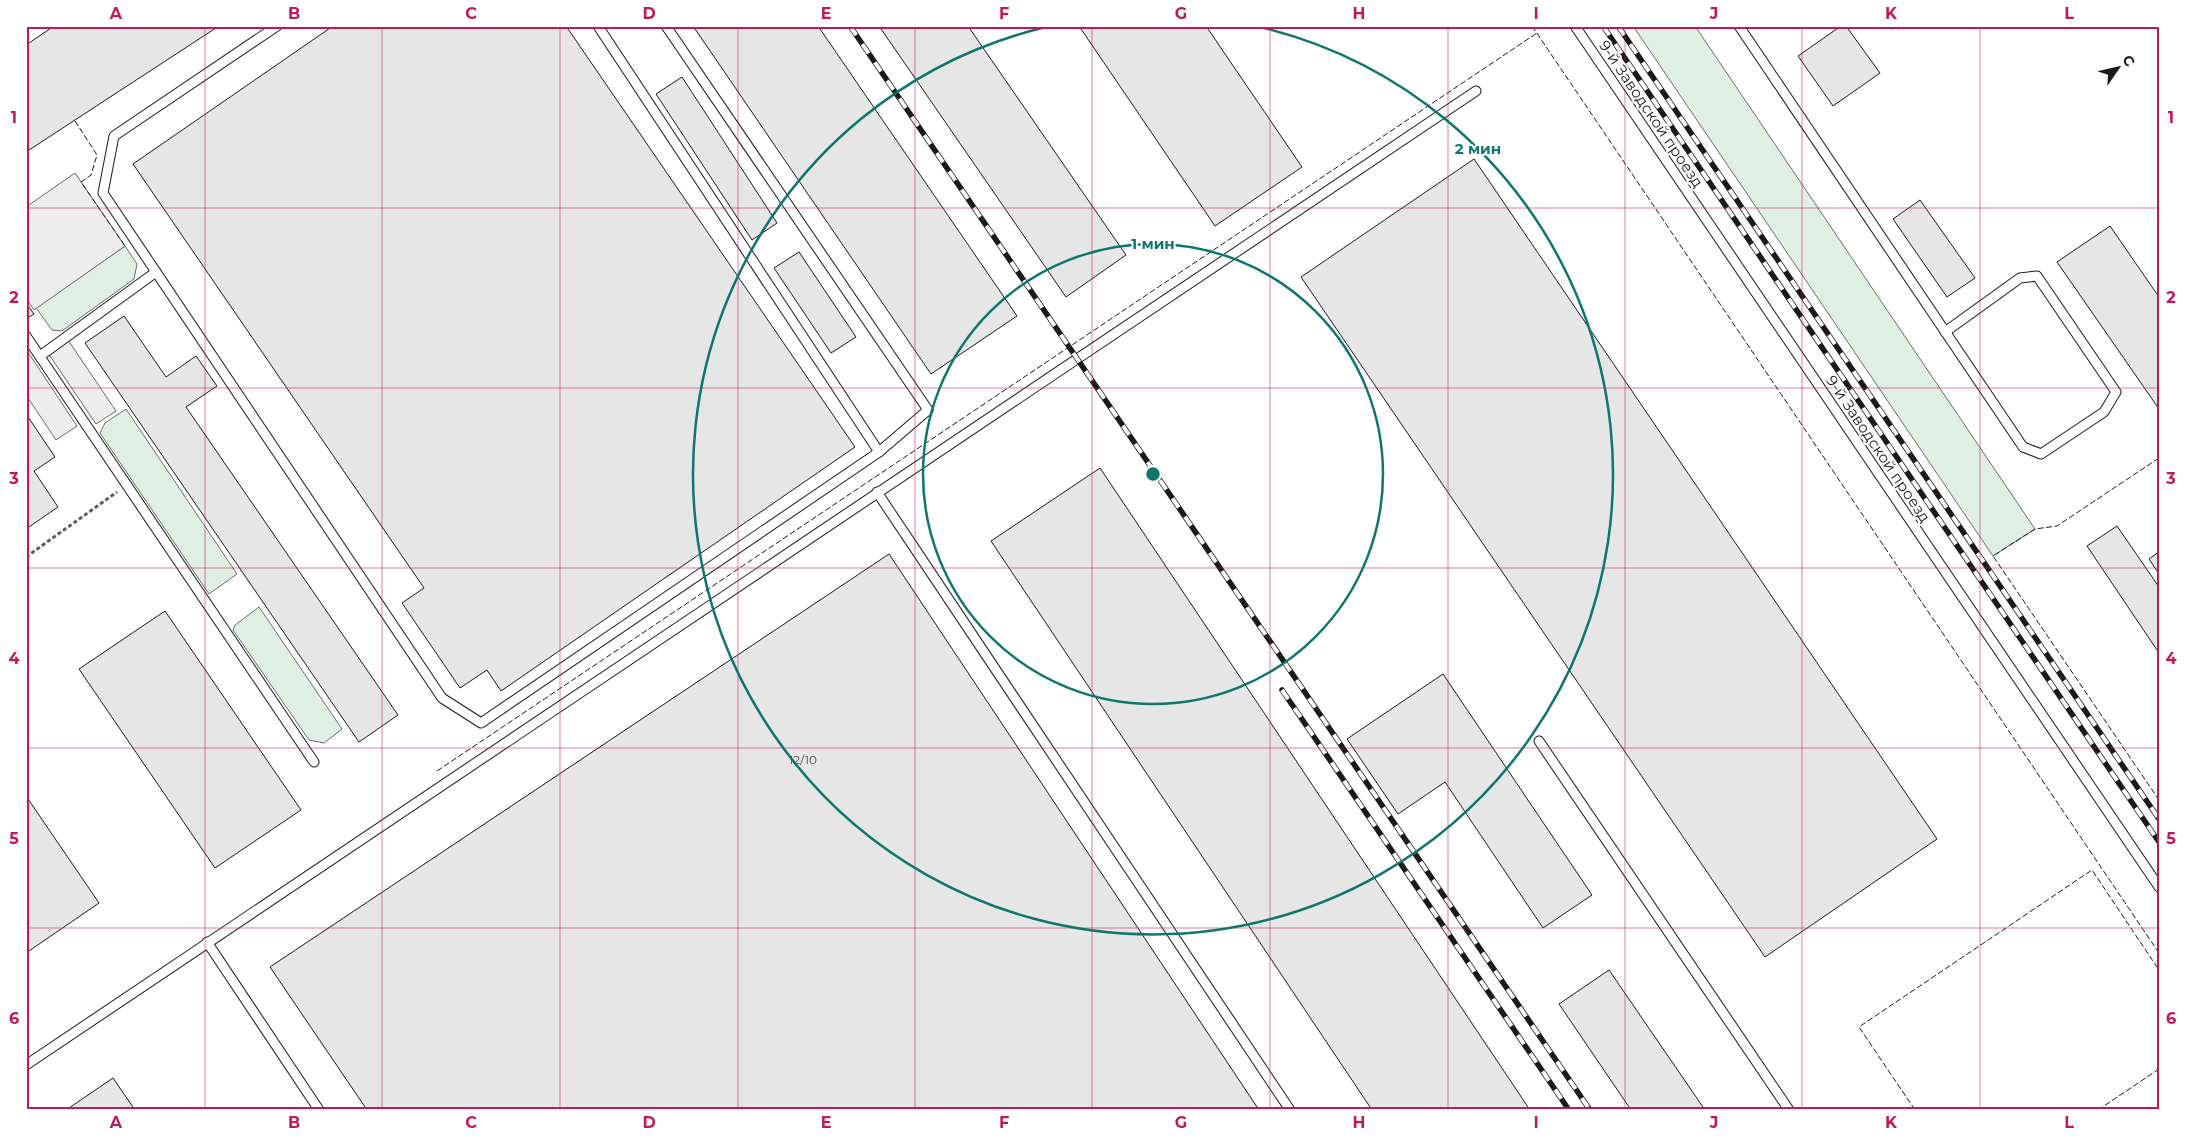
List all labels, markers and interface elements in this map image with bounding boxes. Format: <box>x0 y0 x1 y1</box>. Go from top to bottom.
text: A <box>109 4 123 23</box>
text: B <box>288 4 300 23</box>
text: C <box>465 4 477 23</box>
text: D <box>642 4 656 23</box>
text: E <box>821 4 831 23</box>
text: F <box>999 4 1009 23</box>
text: G <box>1175 4 1187 23</box>
text: H <box>1353 4 1365 23</box>
text: I <box>1533 4 1539 23</box>
text: J <box>1709 4 1718 23</box>
text: K <box>1885 4 1898 23</box>
text: L <box>2064 4 2074 23</box>
street label: 9-й Заводской проезд <box>1595 37 1708 191</box>
north arrow <box>2092 42 2142 92</box>
text: С <box>2118 51 2139 70</box>
text: 1 <box>11 108 17 127</box>
text: 1 <box>2168 108 2174 127</box>
text: 2 мин <box>1455 139 1501 158</box>
text: 1 мин <box>1131 234 1175 253</box>
text: 2 <box>9 288 19 307</box>
text: 2 <box>2166 288 2176 307</box>
street label: 9-й Заводской проезд <box>1822 372 1935 526</box>
centre of rings <box>1144 465 1162 483</box>
text: 3 <box>8 469 19 488</box>
text: 3 <box>2165 469 2176 488</box>
text: 4 <box>8 649 20 668</box>
text: 4 <box>2165 649 2177 668</box>
house number: 12/10 <box>789 752 817 767</box>
text: 5 <box>9 829 19 848</box>
text: 5 <box>2166 829 2176 848</box>
text: 6 <box>9 1009 19 1028</box>
text: 6 <box>2166 1009 2176 1028</box>
text: A <box>109 1113 123 1132</box>
text: B <box>288 1113 300 1132</box>
text: C <box>465 1113 477 1132</box>
text: D <box>642 1113 656 1132</box>
text: E <box>821 1113 831 1132</box>
text: F <box>999 1113 1009 1132</box>
text: G <box>1175 1113 1187 1132</box>
text: H <box>1353 1113 1365 1132</box>
text: I <box>1533 1113 1539 1132</box>
text: J <box>1709 1113 1718 1132</box>
text: K <box>1885 1113 1898 1132</box>
text: L <box>2064 1113 2074 1132</box>

